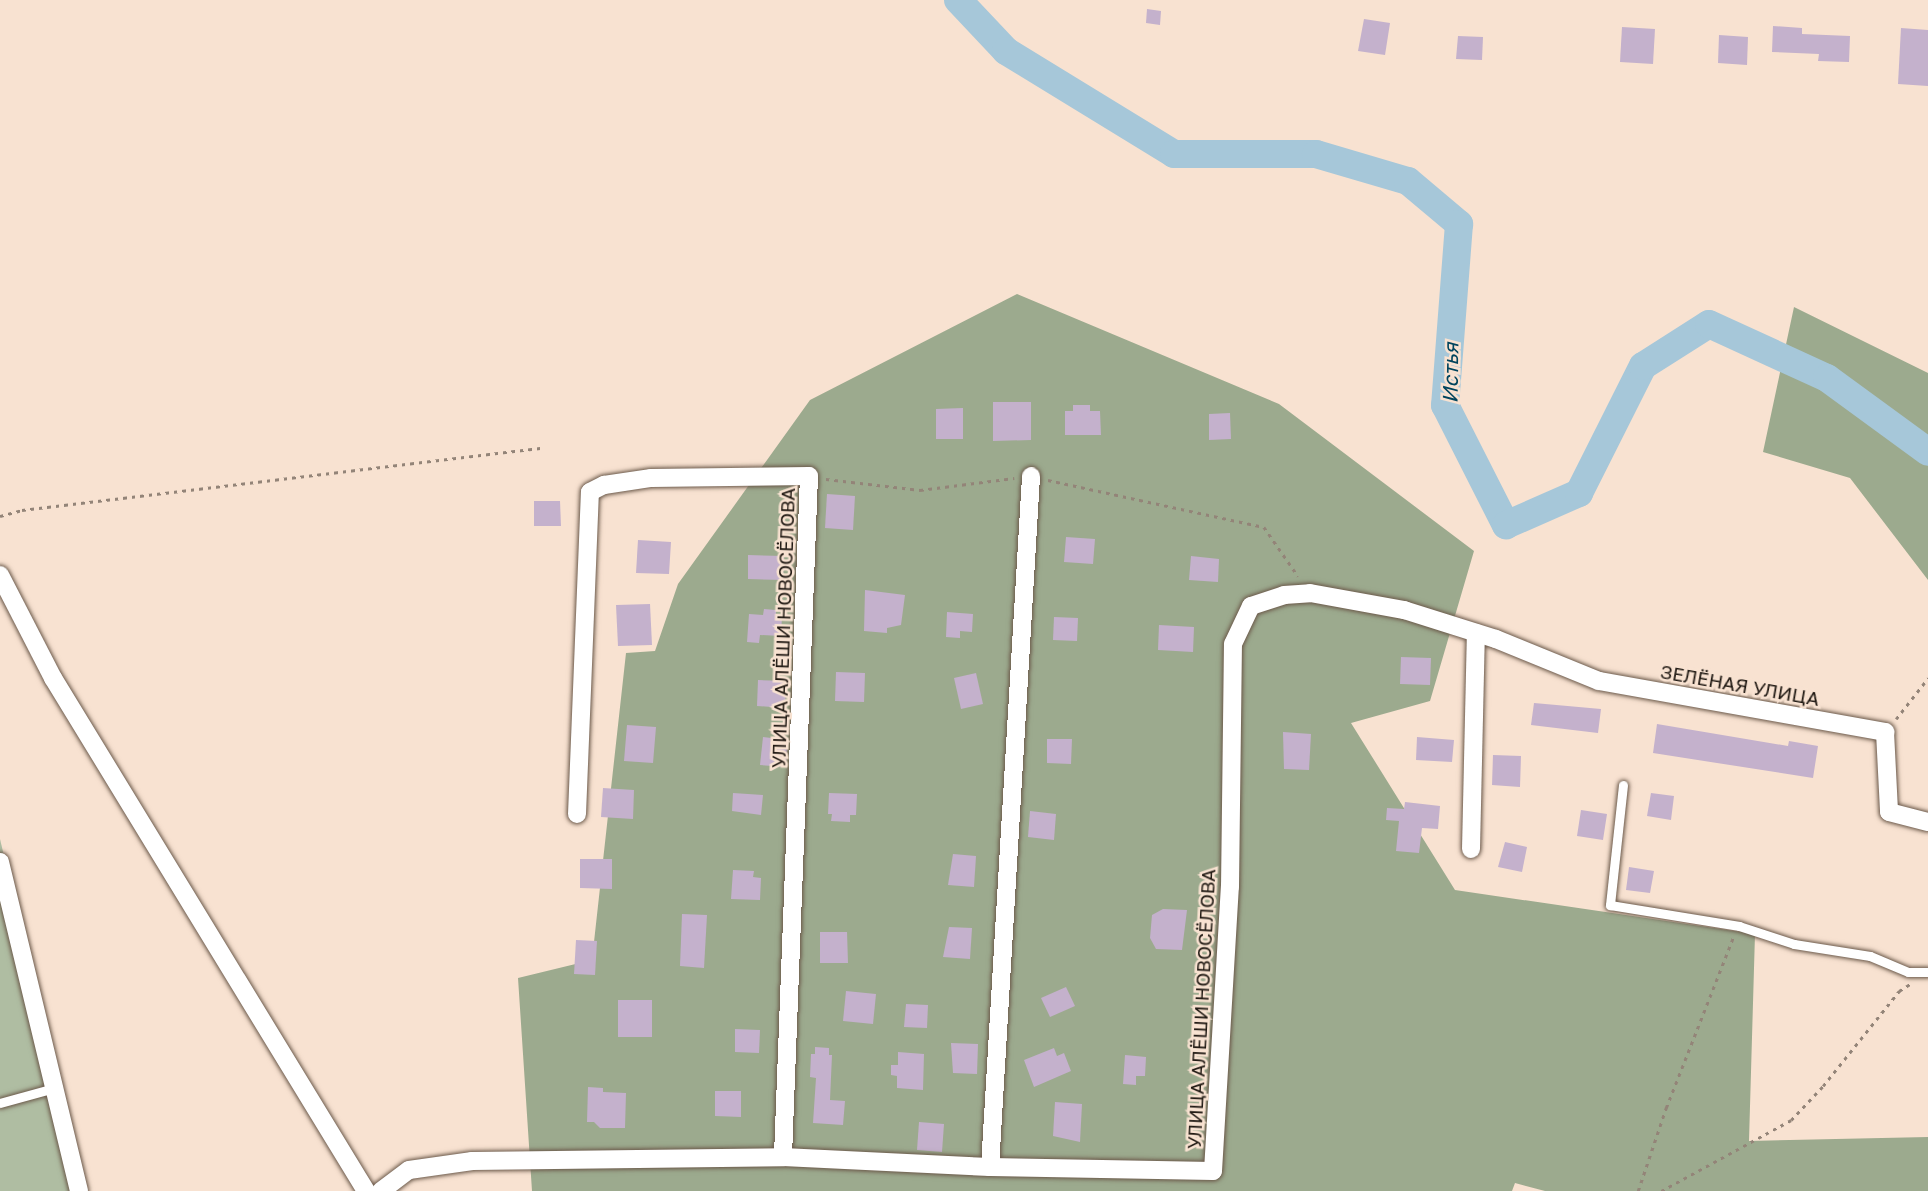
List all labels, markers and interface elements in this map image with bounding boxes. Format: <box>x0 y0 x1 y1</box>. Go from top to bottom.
water label: Истья <box>1437 342 1463 404</box>
street label: УЛИЦА АЛЁШИ НОВОСЁЛОВА <box>767 487 799 769</box>
street label: ЗЕЛЁНАЯ УЛИЦА <box>1659 660 1821 710</box>
street label: УЛИЦА АЛЁШИ НОВОСЁЛОВА <box>1182 868 1220 1150</box>

